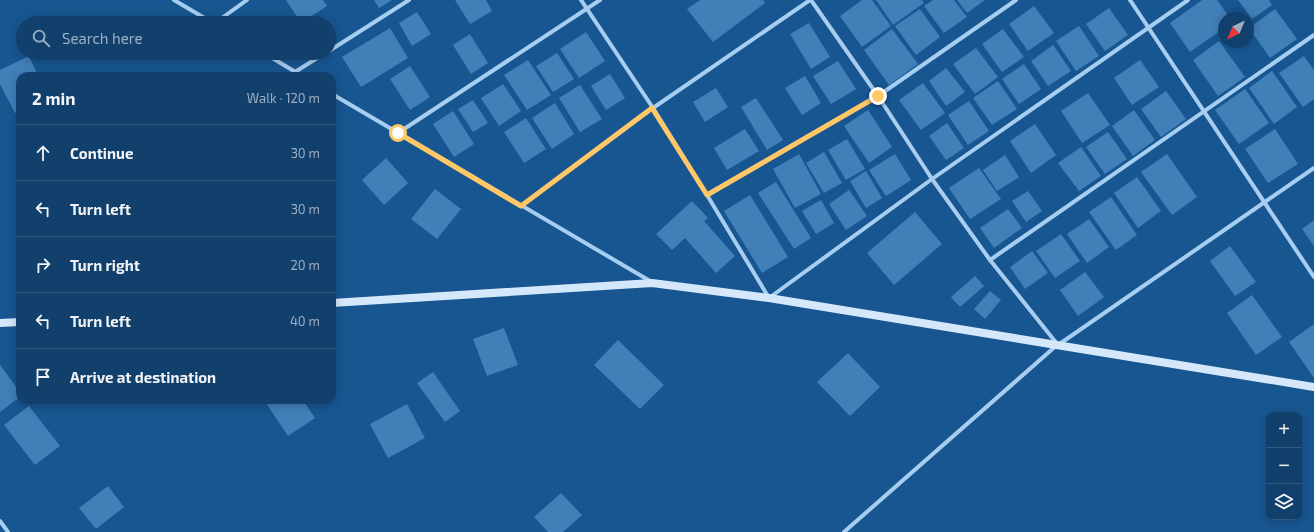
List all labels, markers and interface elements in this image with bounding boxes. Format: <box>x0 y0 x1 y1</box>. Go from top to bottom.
north arrow <box>1218 12 1254 48</box>
search box <box>16 16 336 60</box>
icon: search <box>30 27 52 49</box>
text: Search here <box>62 29 143 47</box>
route end <box>869 87 887 105</box>
text: 2 min <box>32 88 75 108</box>
text: Walk · 120 m <box>247 90 320 106</box>
route start <box>389 124 407 142</box>
icon: ahead <box>32 142 54 164</box>
text: Continue <box>70 144 133 162</box>
text: 30 m <box>291 145 320 161</box>
icon: left <box>32 198 54 220</box>
text: Turn left <box>70 200 131 218</box>
text: 30 m <box>291 201 320 217</box>
icon: right <box>32 254 54 276</box>
text: Turn right <box>70 256 140 274</box>
text: 20 m <box>291 257 320 273</box>
icon: left <box>32 310 54 332</box>
text: Turn left <box>70 312 131 330</box>
text: 40 m <box>290 313 320 329</box>
icon: arrive <box>32 366 54 388</box>
text: Arrive at destination <box>70 368 216 386</box>
map controls <box>1266 412 1302 520</box>
button: + <box>1266 412 1302 448</box>
button: − <box>1266 448 1302 484</box>
button: layers <box>1266 484 1302 520</box>

